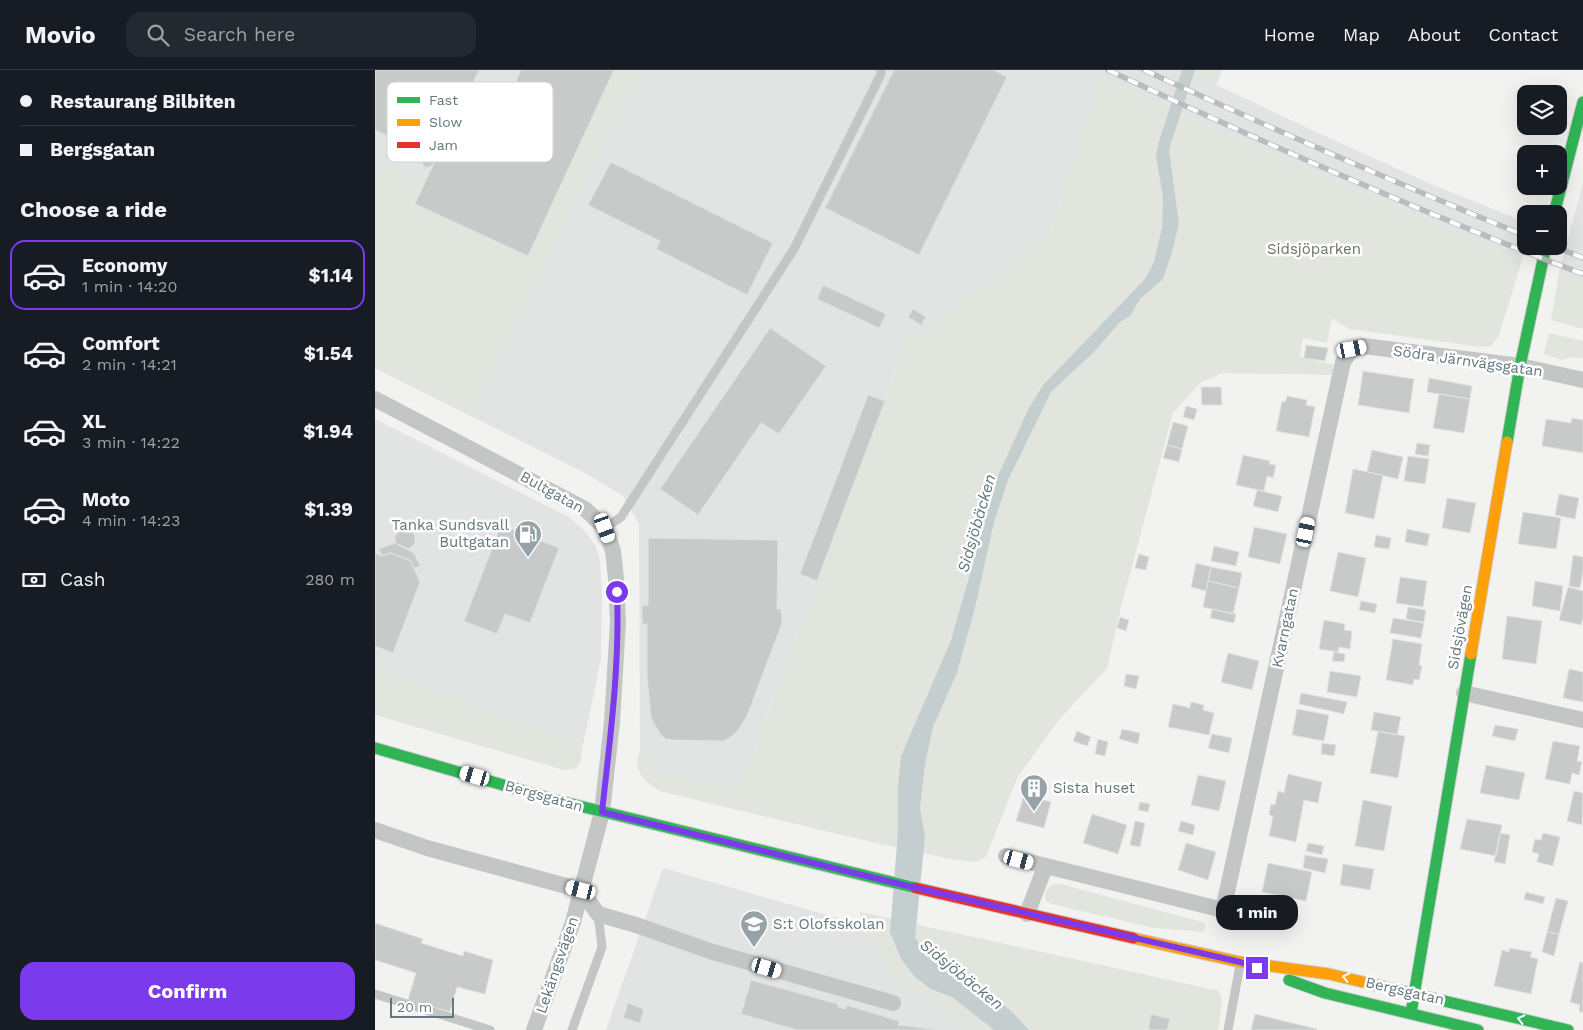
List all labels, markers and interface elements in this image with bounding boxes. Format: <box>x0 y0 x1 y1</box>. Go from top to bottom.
search box <box>126 12 476 57</box>
text: Movio <box>25 21 96 49</box>
icon: search <box>144 21 172 49</box>
text: Search here <box>184 23 295 46</box>
text: Home <box>1264 24 1315 45</box>
text: Map <box>1343 24 1380 45</box>
text: About <box>1408 24 1460 45</box>
text: Contact <box>1488 24 1558 45</box>
legend <box>387 82 553 162</box>
map controls <box>1517 85 1567 255</box>
button: layers <box>1517 85 1567 135</box>
text: Restaurang Bilbiten <box>50 90 236 113</box>
text: Fast <box>429 92 458 108</box>
text: Slow <box>429 114 462 130</box>
text: Jam <box>429 137 458 153</box>
text: Bergsgatan <box>50 138 155 161</box>
button: + <box>1517 145 1567 195</box>
text: Choose a ride <box>20 197 167 222</box>
button: − <box>1517 205 1567 255</box>
park label: Sidsjöparken <box>1267 240 1361 258</box>
icon: car <box>22 253 67 298</box>
text: Economy <box>82 254 167 277</box>
text: $1.14 <box>309 264 353 287</box>
text: 1 min · 14:20 <box>82 277 177 296</box>
icon: car <box>22 331 67 376</box>
text: Comfort <box>82 332 160 355</box>
car <box>1335 339 1368 359</box>
text: $1.54 <box>304 342 353 365</box>
street label: Södra Järnvägsgatan <box>1392 342 1544 380</box>
text: 2 min · 14:21 <box>82 355 177 374</box>
icon: car <box>22 409 67 454</box>
text: XL <box>82 410 106 433</box>
text: $1.94 <box>303 420 353 443</box>
text: 3 min · 14:22 <box>82 433 180 452</box>
street label: Bultgatan <box>517 467 587 517</box>
water label: Sidsjöbäcken <box>953 472 1000 574</box>
icon: car <box>22 487 67 532</box>
text: Moto <box>82 488 130 511</box>
text: $1.39 <box>304 498 353 521</box>
text: 4 min · 14:23 <box>82 511 180 530</box>
car <box>592 511 617 545</box>
place label: Tanka Sundsvall Bultgatan <box>392 516 509 551</box>
car <box>1295 516 1316 548</box>
fuel station icon: Tanka Sundsvall Bultgatan <box>513 519 543 558</box>
icon: cash <box>20 566 48 594</box>
text: Cash <box>60 568 106 591</box>
text: 280 m <box>305 570 355 589</box>
route start <box>606 581 628 603</box>
street label: Sidsjövägen <box>1444 583 1476 671</box>
street label: Kvarngatan <box>1268 587 1302 669</box>
car <box>458 765 491 787</box>
building icon: Sista huset <box>1019 773 1049 812</box>
street label: Bergsgatan <box>503 776 585 816</box>
place label: Sista huset <box>1053 779 1136 797</box>
car <box>1002 849 1035 871</box>
car <box>564 879 597 901</box>
callout: 1 min <box>1216 896 1298 930</box>
text: 1 min <box>1236 903 1278 922</box>
school or university icon: S:t Olofsskolan <box>739 909 769 948</box>
street label: Lekängsvägen <box>532 914 582 1016</box>
place label: S:t Olofsskolan <box>773 915 884 933</box>
water label: Sidsjöbäcken <box>916 935 1007 1014</box>
car <box>750 957 783 979</box>
route end <box>1246 957 1268 979</box>
button: Confirm <box>20 962 355 1020</box>
one-way arrow <box>1341 972 1350 983</box>
street label: Bergsgatan <box>1364 973 1446 1009</box>
scale bar <box>390 995 454 1018</box>
text: 20 m <box>397 999 432 1015</box>
one-way arrow <box>1516 1014 1525 1025</box>

